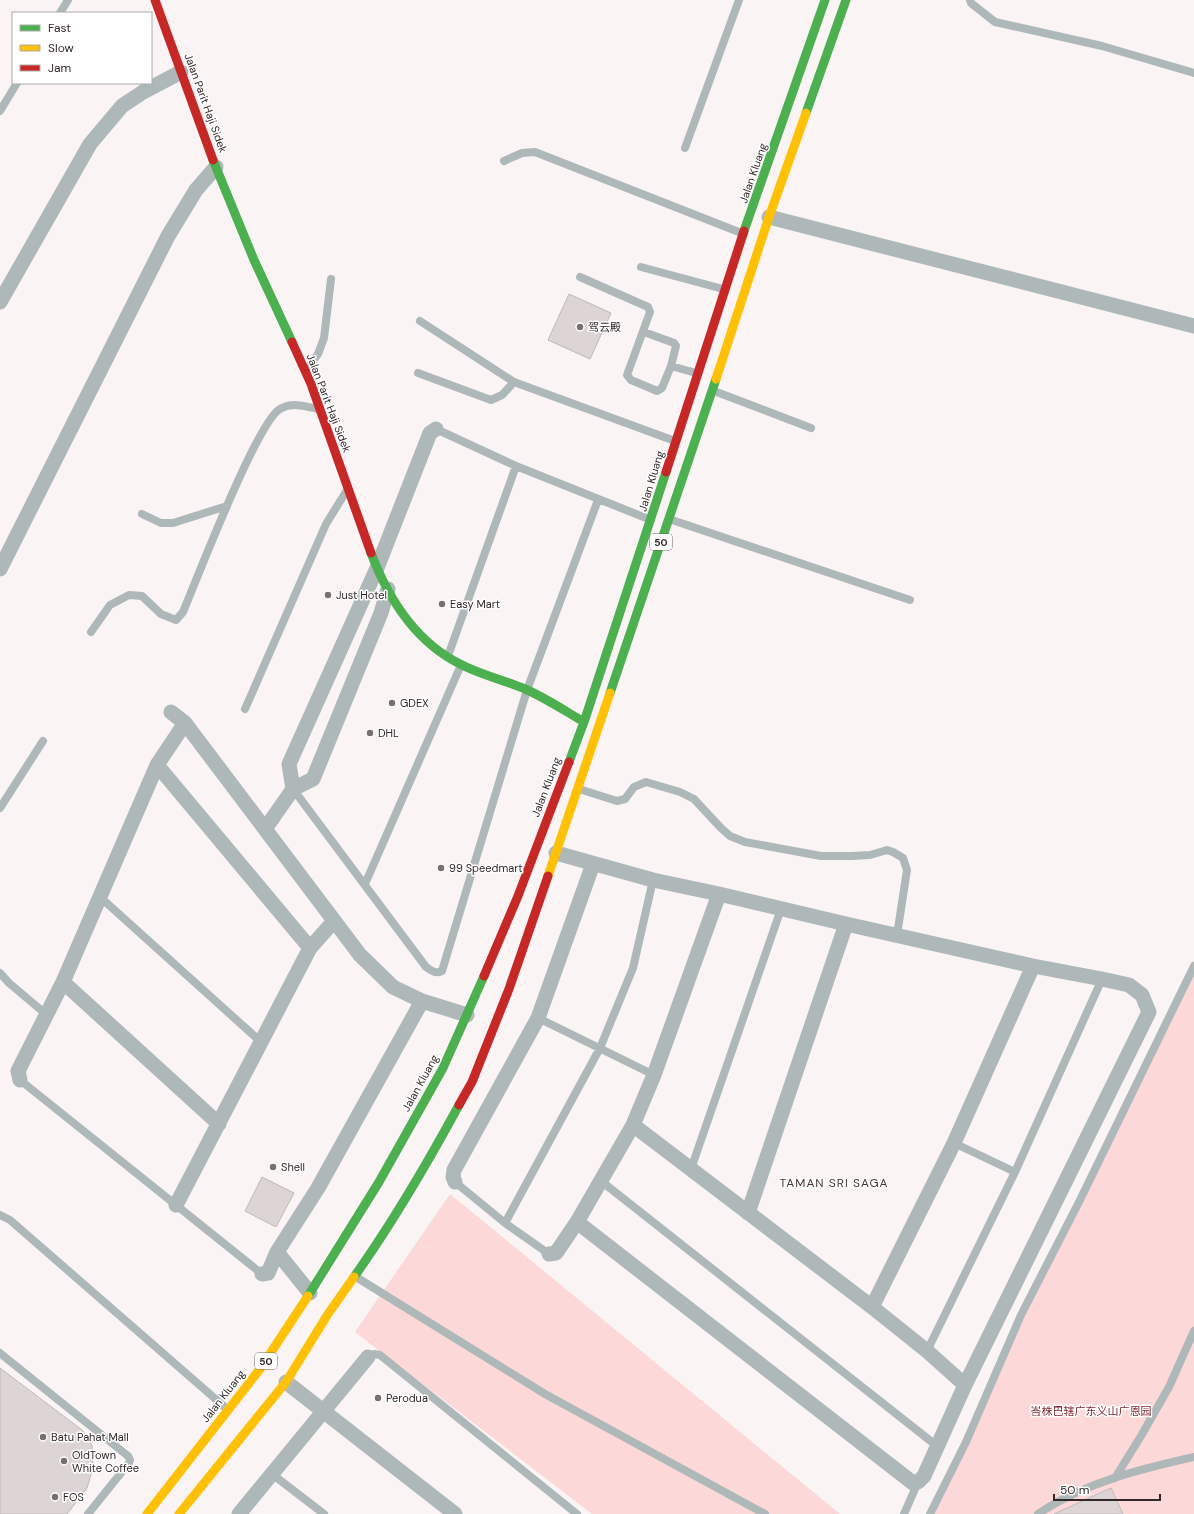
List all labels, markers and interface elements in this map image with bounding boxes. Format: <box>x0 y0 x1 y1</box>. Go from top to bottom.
legend <box>12 12 152 84</box>
text: Fast <box>48 20 71 36</box>
text: Slow <box>48 40 74 56</box>
street label: Jalan Parit Haji Sidek <box>182 51 231 155</box>
text: Jam <box>48 60 71 76</box>
street label: Jalan Kluang <box>736 141 770 205</box>
place label: 驾云殿 <box>588 320 621 334</box>
marker: 驾云殿 <box>575 322 585 332</box>
street label: Jalan Parit Haji Sidek <box>304 352 354 455</box>
street label: Jalan Kluang <box>635 449 667 513</box>
road number: 50 <box>650 534 672 550</box>
place label: Just Hotel <box>336 588 387 602</box>
marker: Just Hotel <box>323 590 333 600</box>
place label: Easy Mart <box>450 597 500 611</box>
marker: Easy Mart <box>437 599 447 609</box>
place label: GDEX <box>400 696 429 710</box>
marker: GDEX <box>387 698 397 708</box>
place label: DHL <box>378 726 399 740</box>
marker: DHL <box>365 728 375 738</box>
street label: Jalan Kluang <box>528 755 564 819</box>
place label: 99 Speedmart <box>449 861 523 875</box>
marker: 99 Speedmart <box>436 863 446 873</box>
street label: Jalan Kluang <box>399 1052 441 1114</box>
place label: Shell <box>281 1160 305 1174</box>
marker: Shell <box>268 1162 278 1172</box>
district label: TAMAN SRI SAGA <box>780 1175 888 1191</box>
road number: 50 <box>255 1353 277 1369</box>
street label: Jalan Kluang <box>198 1367 248 1425</box>
place label: Perodua <box>386 1391 428 1405</box>
marker: Perodua <box>373 1393 383 1403</box>
park label: 峇株巴辖广东义山广恩园 <box>1031 1404 1152 1418</box>
place label: Batu Pahat Mall <box>51 1430 129 1444</box>
marker: Batu Pahat Mall <box>38 1432 48 1442</box>
place label: OldTown White Coffee <box>72 1448 139 1475</box>
marker: OldTown White Coffee <box>59 1456 69 1466</box>
scale bar <box>1054 1476 1160 1502</box>
text: 50 m <box>1060 1482 1089 1498</box>
place label: FOS <box>63 1490 84 1504</box>
marker: FOS <box>50 1492 60 1502</box>

